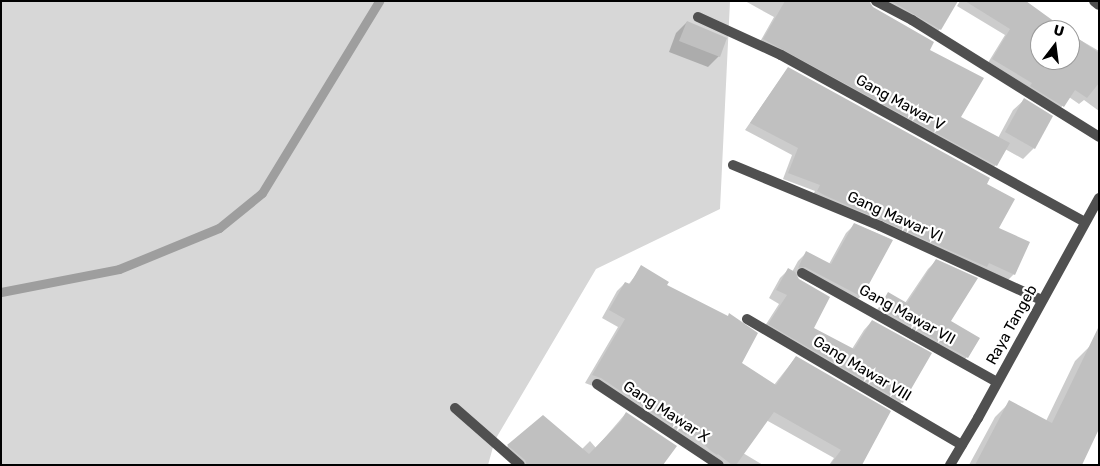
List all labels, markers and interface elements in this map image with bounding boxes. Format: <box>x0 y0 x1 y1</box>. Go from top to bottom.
north arrow <box>1030 20 1080 70</box>
text: U <box>1052 21 1066 41</box>
street label: Gang Mawar V <box>852 71 948 135</box>
street label: Gang Mawar VI <box>844 188 946 246</box>
street label: Gang Mawar VII <box>855 281 959 349</box>
street label: Raya Tangeb <box>983 282 1041 368</box>
street label: Gang Mawar VIII <box>809 332 915 406</box>
street label: Gang Mawar X <box>619 377 713 447</box>

